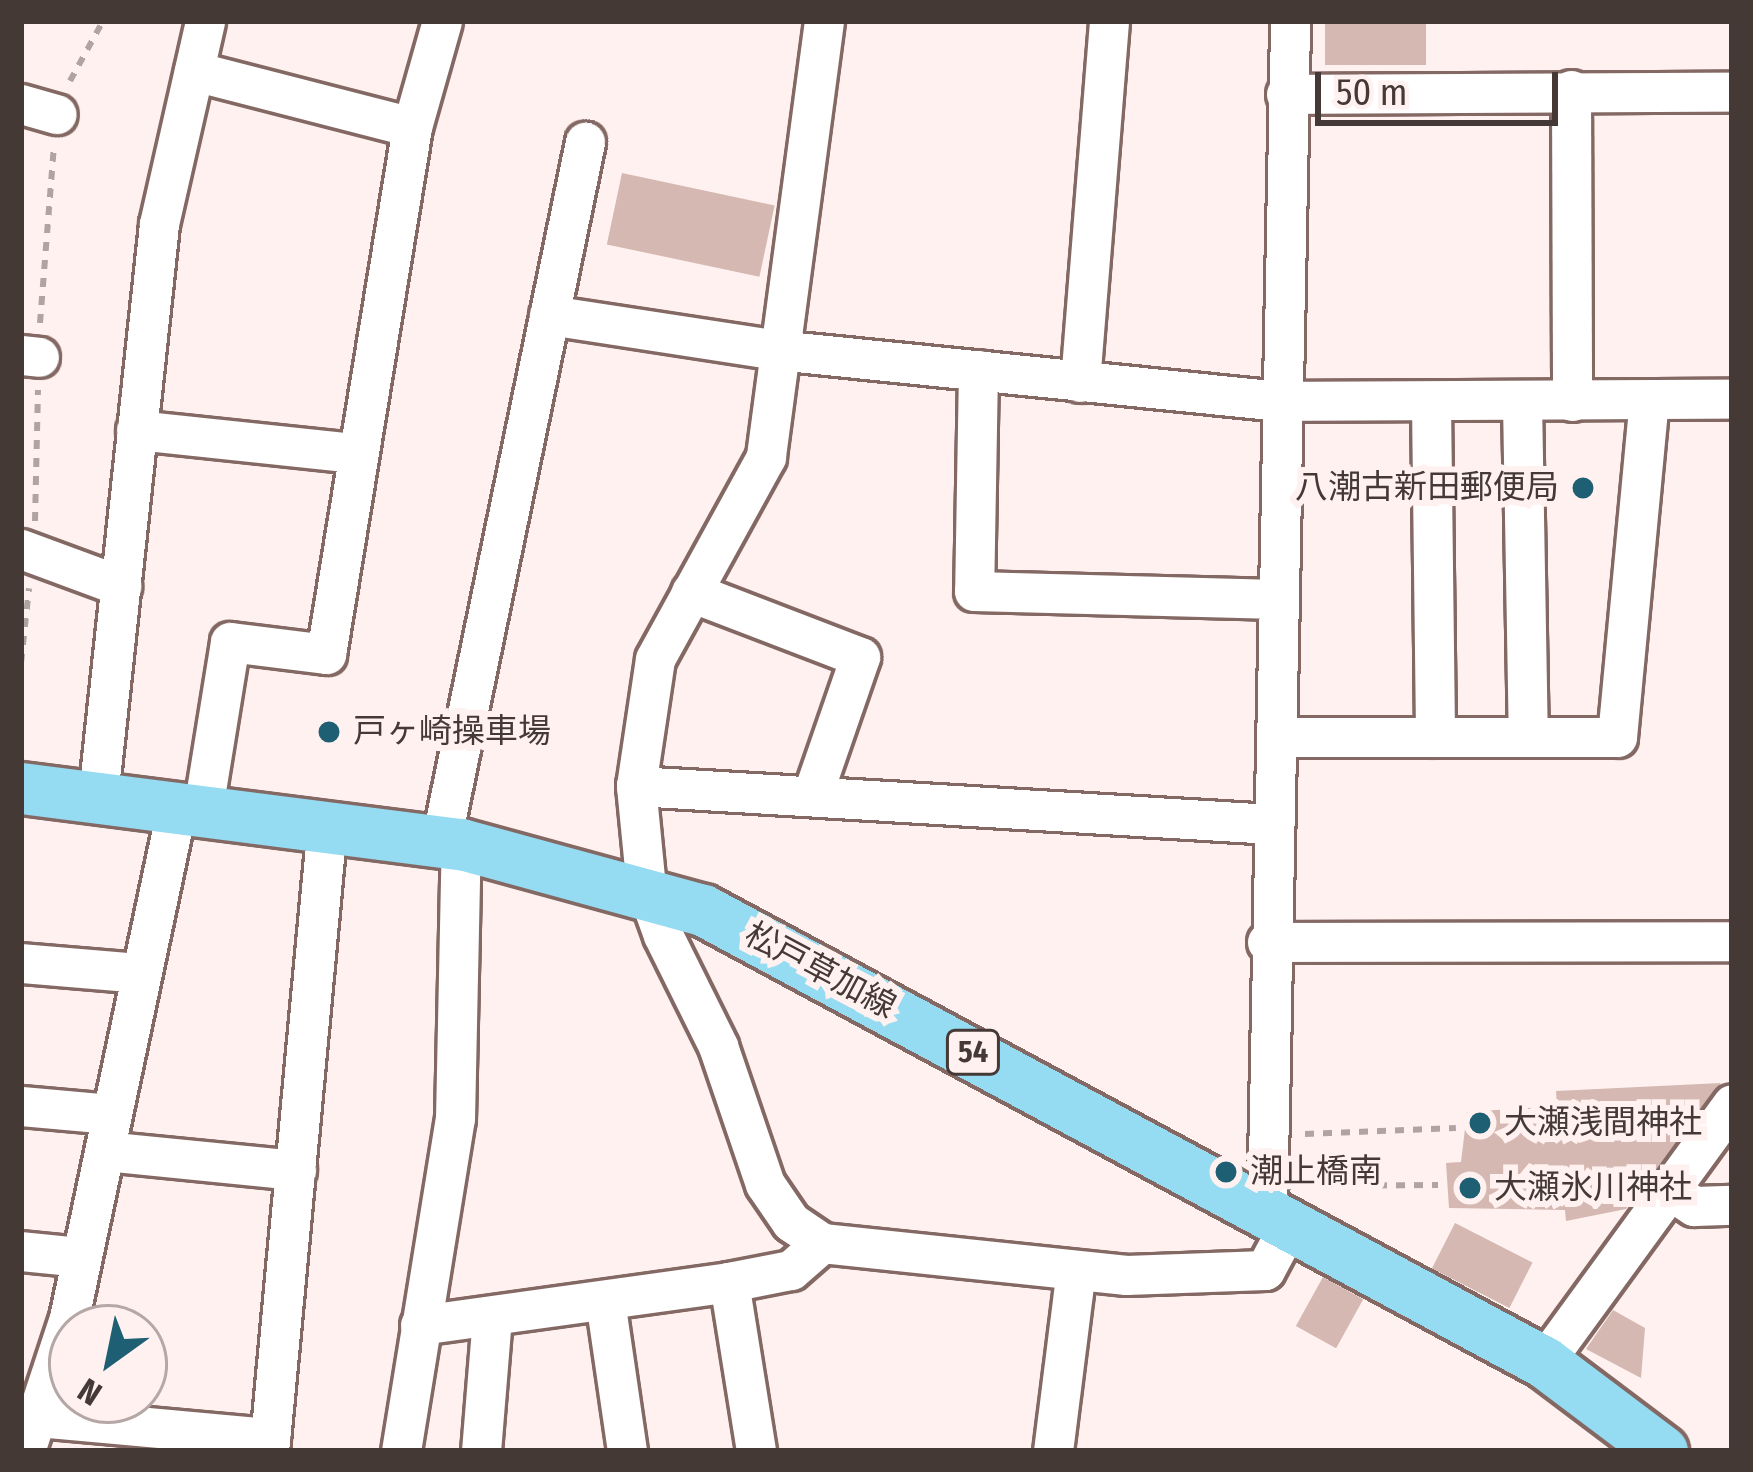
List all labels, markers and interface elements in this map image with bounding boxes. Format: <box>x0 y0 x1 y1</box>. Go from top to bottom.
scale bar <box>1321 48 1564 122</box>
text: 50 m <box>1336 71 1407 115</box>
place label: 八潮古新田郵便局 <box>1295 468 1559 508</box>
marker: 八潮古新田郵便局 <box>1570 475 1596 501</box>
place label: 戸ヶ崎操車場 <box>353 712 551 752</box>
marker: 戸ヶ崎操車場 <box>316 719 342 745</box>
street label: 松戸草加線 <box>738 915 902 1027</box>
road number: 54 <box>943 1028 1003 1076</box>
place label: 大瀬浅間神社 <box>1504 1103 1702 1143</box>
marker: 大瀬浅間神社 <box>1467 1110 1493 1136</box>
place label: 潮止橋南 <box>1250 1152 1382 1192</box>
marker: 潮止橋南 <box>1213 1159 1239 1185</box>
place label: 大瀬氷川神社 <box>1494 1168 1692 1208</box>
marker: 大瀬氷川神社 <box>1457 1175 1483 1201</box>
north arrow <box>48 1304 168 1424</box>
text: N <box>71 1370 109 1414</box>

